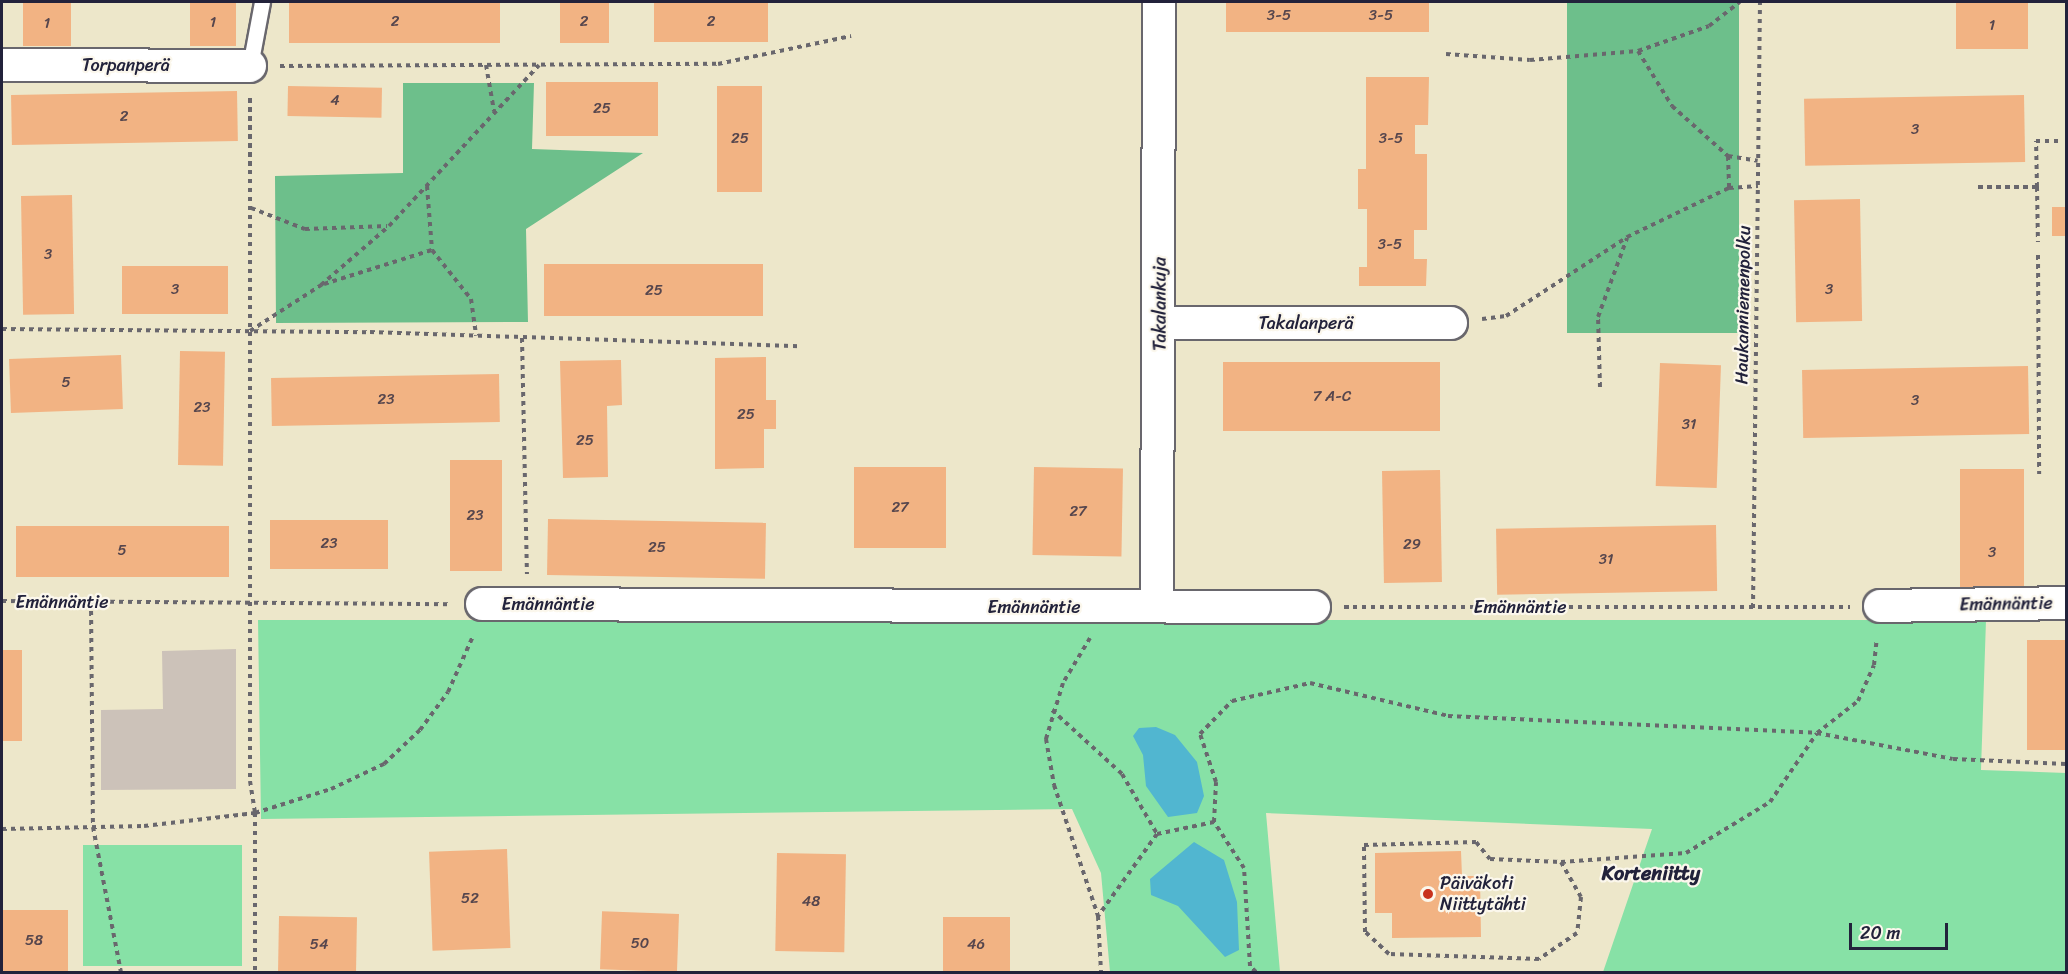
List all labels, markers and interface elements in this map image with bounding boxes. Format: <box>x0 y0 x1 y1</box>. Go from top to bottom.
house number: 3-5 <box>1267 7 1291 25</box>
house number: 3-5 <box>1369 7 1393 25</box>
house number: 2 <box>391 13 399 31</box>
house number: 2 <box>580 13 588 31</box>
house number: 2 <box>707 13 715 31</box>
house number: 1 <box>210 14 216 32</box>
house number: 1 <box>44 15 50 33</box>
house number: 1 <box>1989 17 1995 35</box>
street label: Torpanperä <box>82 54 170 76</box>
house number: 4 <box>330 92 340 110</box>
house number: 25 <box>593 100 611 118</box>
house number: 2 <box>120 108 128 126</box>
house number: 3 <box>1911 121 1919 139</box>
house number: 25 <box>731 130 749 148</box>
house number: 3-5 <box>1379 130 1403 148</box>
street label: Haukanniemenpolku <box>1731 225 1755 385</box>
house number: 3-5 <box>1378 236 1402 254</box>
house number: 3 <box>44 246 52 264</box>
street label: Takalankuja <box>1149 257 1171 351</box>
house number: 3 <box>171 281 179 299</box>
house number: 3 <box>1825 281 1833 299</box>
house number: 25 <box>645 282 663 300</box>
street label: Takalanperä <box>1258 312 1354 334</box>
house number: 5 <box>61 374 71 392</box>
house number: 7 A-C <box>1313 388 1351 406</box>
house number: 23 <box>378 391 394 409</box>
house number: 3 <box>1911 392 1919 410</box>
house number: 23 <box>194 399 210 417</box>
house number: 25 <box>737 406 755 424</box>
house number: 31 <box>1682 416 1696 434</box>
house number: 25 <box>576 432 594 450</box>
house number: 27 <box>891 499 909 517</box>
house number: 27 <box>1069 503 1087 521</box>
house number: 23 <box>467 507 483 525</box>
house number: 23 <box>321 535 337 553</box>
house number: 29 <box>1403 536 1421 554</box>
house number: 25 <box>648 539 666 557</box>
house number: 5 <box>117 542 127 560</box>
house number: 3 <box>1988 544 1996 562</box>
house number: 31 <box>1599 551 1613 569</box>
street label: Emännäntie <box>15 591 109 613</box>
street label: Emännäntie <box>1959 592 2053 616</box>
street label: Emännäntie <box>501 593 595 615</box>
street label: Emännäntie <box>987 596 1081 618</box>
street label: Emännäntie <box>1473 596 1567 618</box>
district label: Korteniitty <box>1602 861 1700 885</box>
place label: Päiväkoti Niittytähti <box>1440 873 1526 916</box>
marker: Päiväkoti Niittytähti <box>1421 887 1435 901</box>
house number: 52 <box>461 890 479 908</box>
house number: 48 <box>802 893 820 911</box>
scale bar <box>1852 911 1951 949</box>
text: 20 m <box>1860 917 1900 949</box>
house number: 58 <box>25 932 43 950</box>
house number: 50 <box>631 935 649 953</box>
house number: 54 <box>310 936 328 954</box>
house number: 46 <box>967 936 985 954</box>

